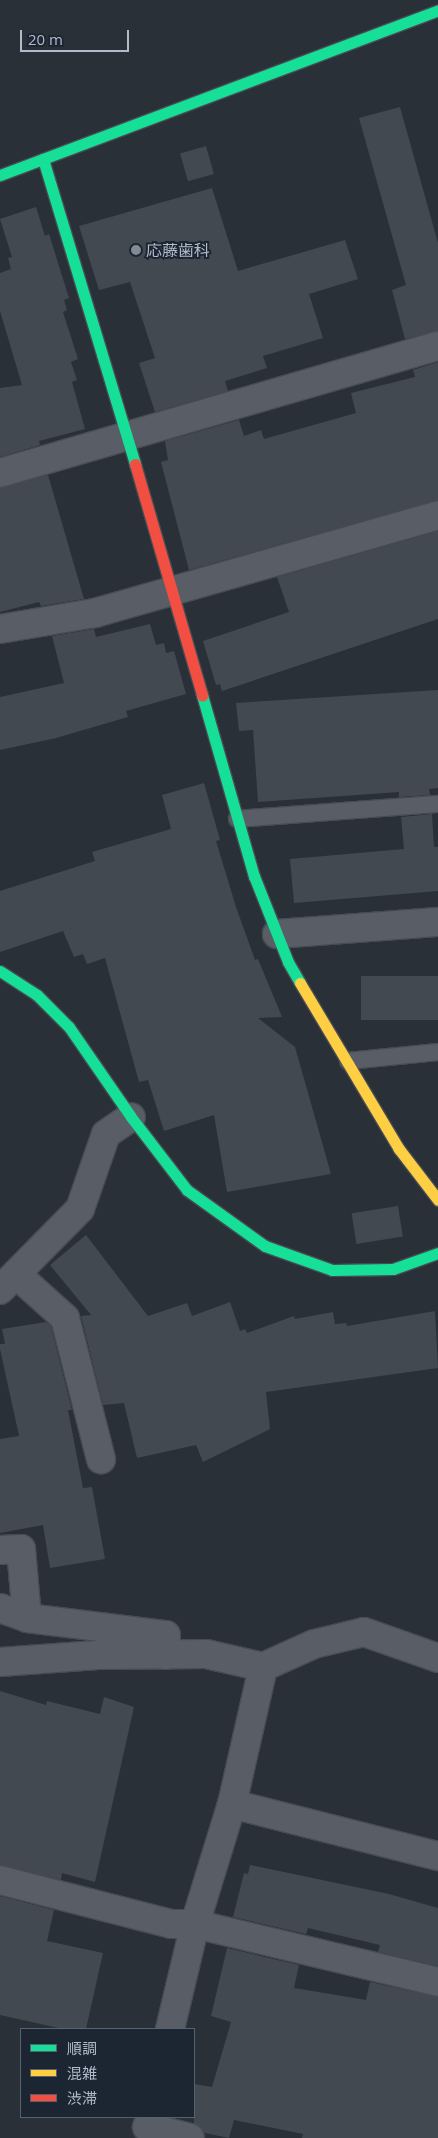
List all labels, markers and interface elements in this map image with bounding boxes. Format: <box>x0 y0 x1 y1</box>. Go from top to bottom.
scale bar <box>22 20 131 52</box>
text: 20 m <box>28 29 63 49</box>
place label: 応藤歯科 <box>146 240 210 260</box>
marker: 応藤歯科 <box>130 244 142 256</box>
legend <box>20 2028 195 2118</box>
text: 順調 <box>67 2038 97 2058</box>
text: 混雑 <box>67 2063 97 2083</box>
text: 渋滞 <box>67 2088 97 2108</box>

